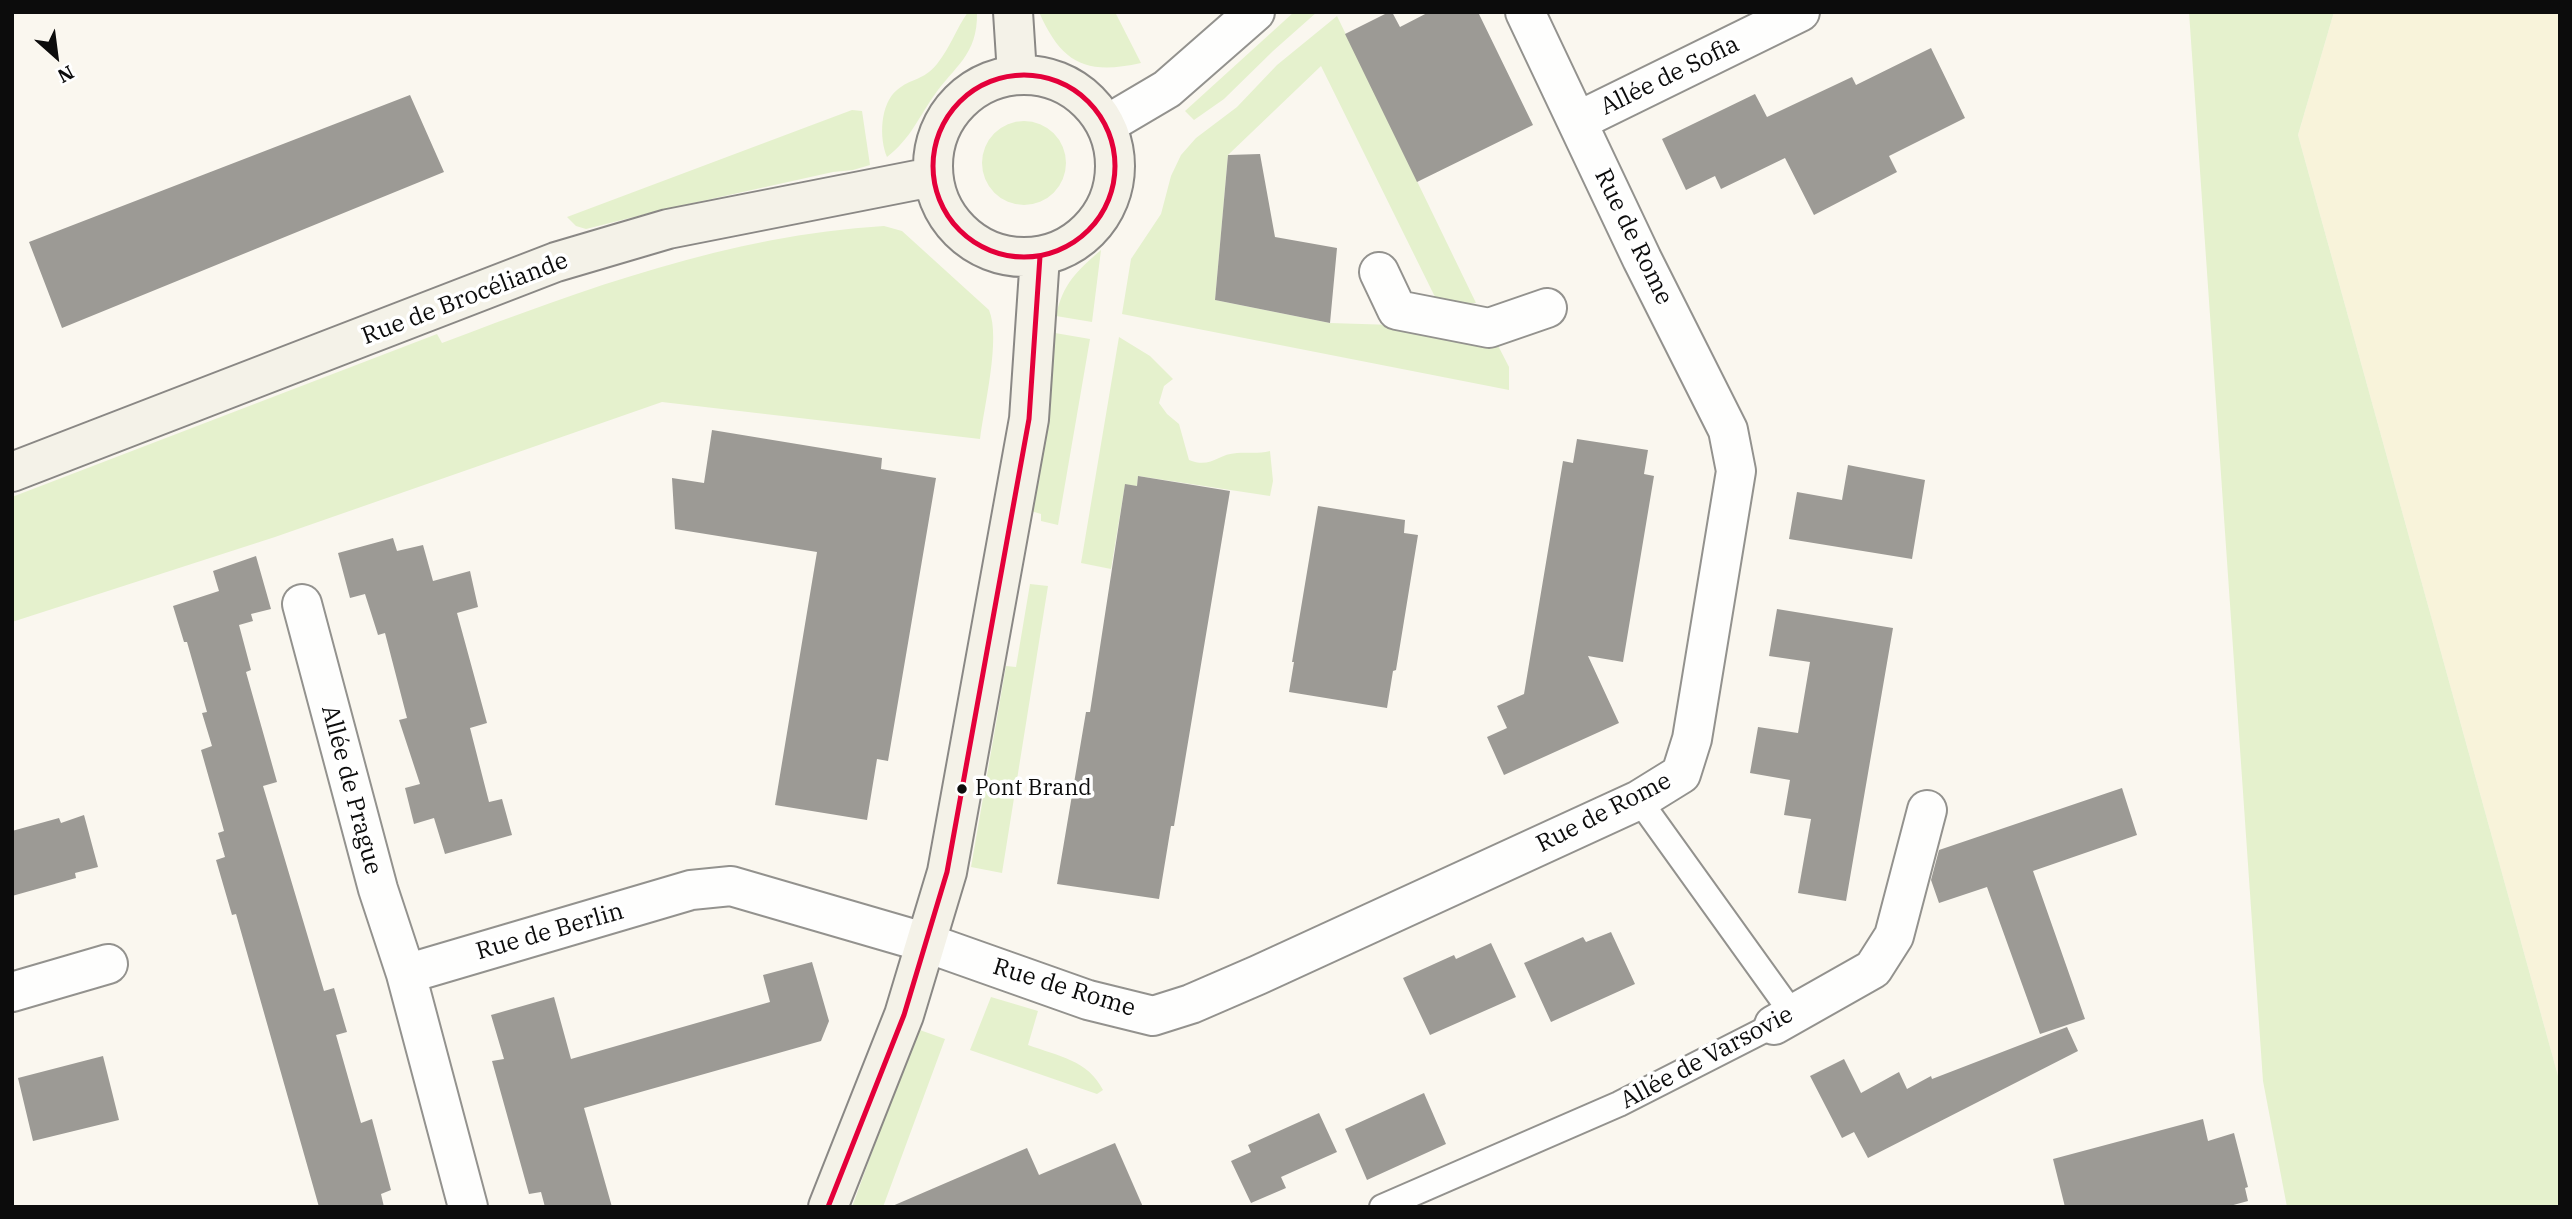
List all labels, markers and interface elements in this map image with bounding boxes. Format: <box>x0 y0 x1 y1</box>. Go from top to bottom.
north arrow <box>21 21 91 91</box>
street label: Allée de Sofia <box>1596 30 1744 122</box>
text: N <box>54 60 78 89</box>
street label: Rue de Rome <box>1588 164 1678 310</box>
street label: Rue de Brocéliande <box>358 246 572 352</box>
street label: Allée de Prague <box>315 702 387 878</box>
street label: Rue de Rome <box>1532 767 1676 859</box>
place label: Pont Brand <box>975 776 1092 802</box>
marker: Pont Brand <box>955 782 969 796</box>
street label: Rue de Berlin <box>473 897 627 967</box>
street label: Rue de Rome <box>989 953 1139 1023</box>
street label: Allée de Varsovie <box>1616 1000 1798 1116</box>

